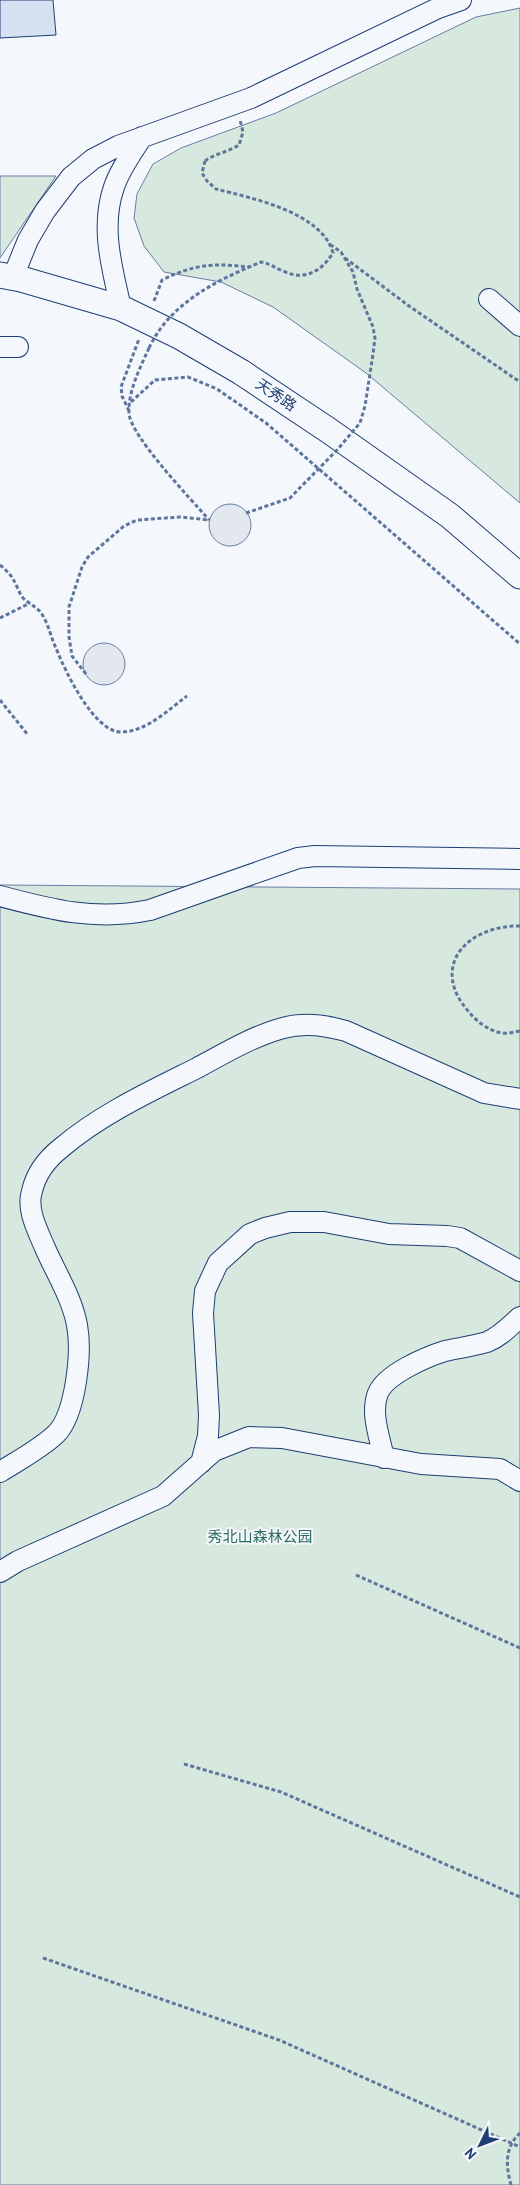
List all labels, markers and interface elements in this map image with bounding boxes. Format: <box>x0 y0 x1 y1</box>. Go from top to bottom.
street label: 天秀路 <box>252 374 300 415</box>
park label: 秀北山森林公园 <box>207 1527 313 1546</box>
north arrow <box>455 2120 505 2170</box>
text: N <box>461 2144 480 2163</box>

